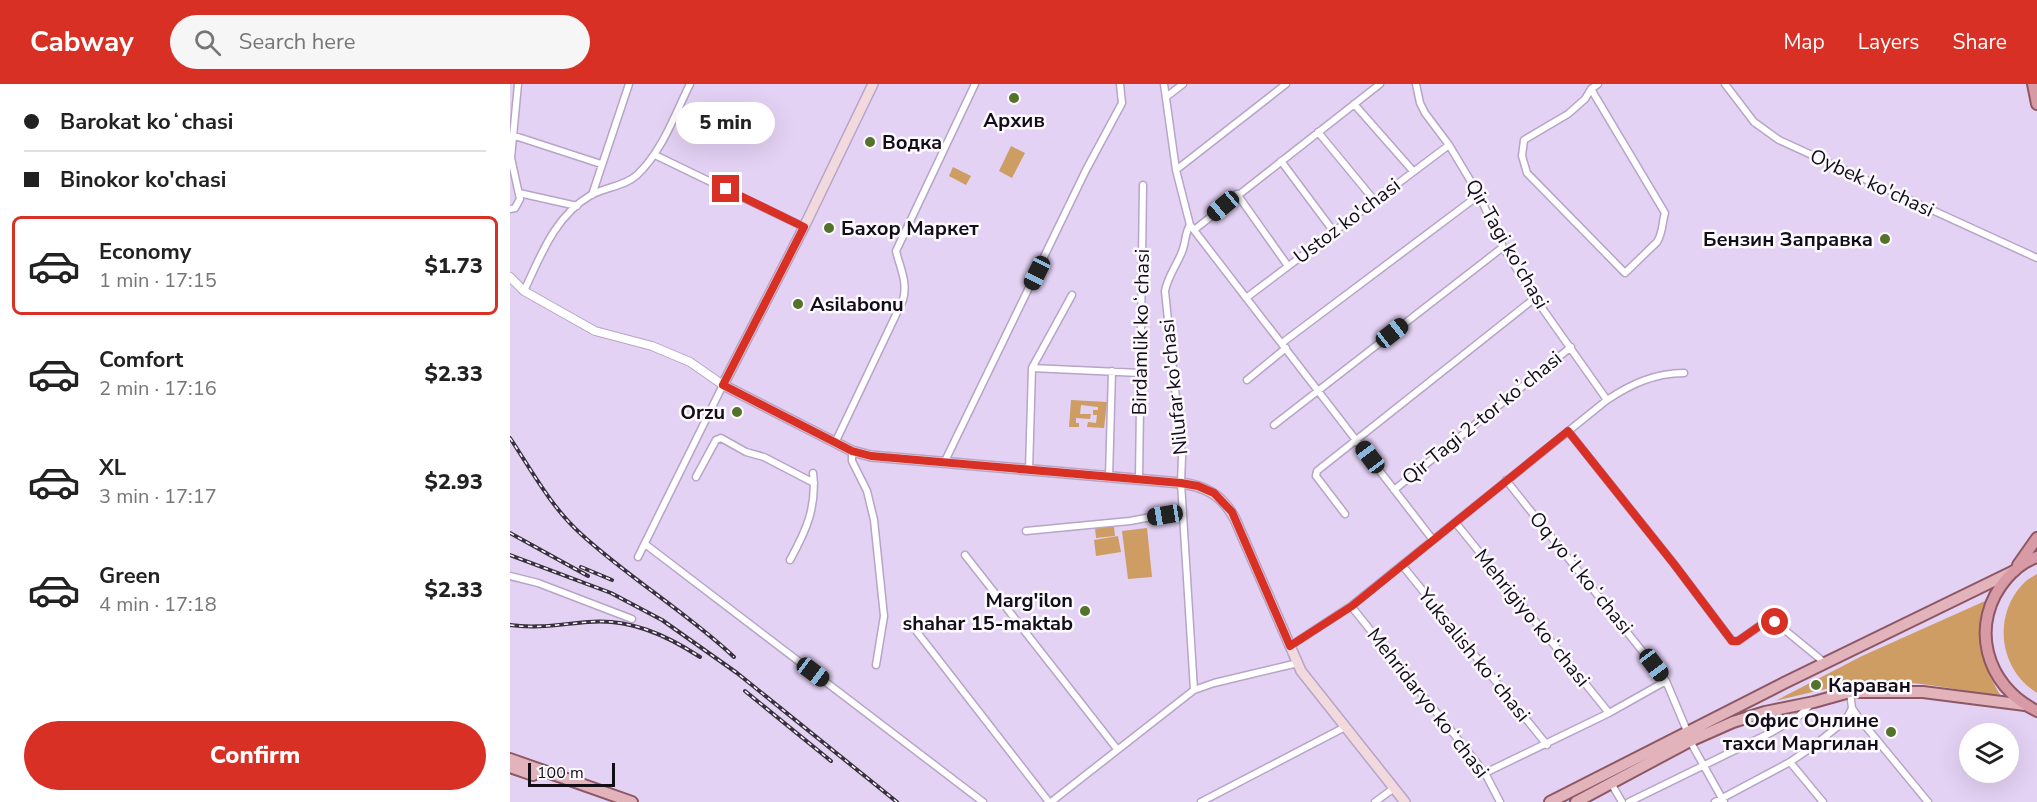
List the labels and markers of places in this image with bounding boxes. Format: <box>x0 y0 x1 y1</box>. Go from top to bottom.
marker: Архив <box>1007 91 1021 105</box>
place label: Архив <box>983 107 1045 134</box>
place label: Водка <box>882 129 942 156</box>
marker: Водка <box>863 135 877 149</box>
place label: Бахор Маркет <box>841 215 979 242</box>
marker: Бахор Маркет <box>822 221 836 235</box>
place label: Бензин Заправка <box>1703 226 1873 253</box>
marker: Бензин Заправка <box>1878 232 1892 246</box>
place label: Asilabonu <box>810 291 904 318</box>
marker: Asilabonu <box>791 297 805 311</box>
place label: Orzu <box>680 399 725 426</box>
marker: Orzu <box>730 405 744 419</box>
place label: Marg'ilon shahar 15-maktab <box>903 587 1073 637</box>
marker: Marg'ilon shahar 15-maktab <box>1078 604 1092 618</box>
place label: Караван <box>1828 672 1911 699</box>
marker: Караван <box>1809 678 1823 692</box>
place label: Офис Онлине тахси Маргилан <box>1723 707 1879 757</box>
marker: Офис Онлине тахси Маргилан <box>1884 725 1898 739</box>

